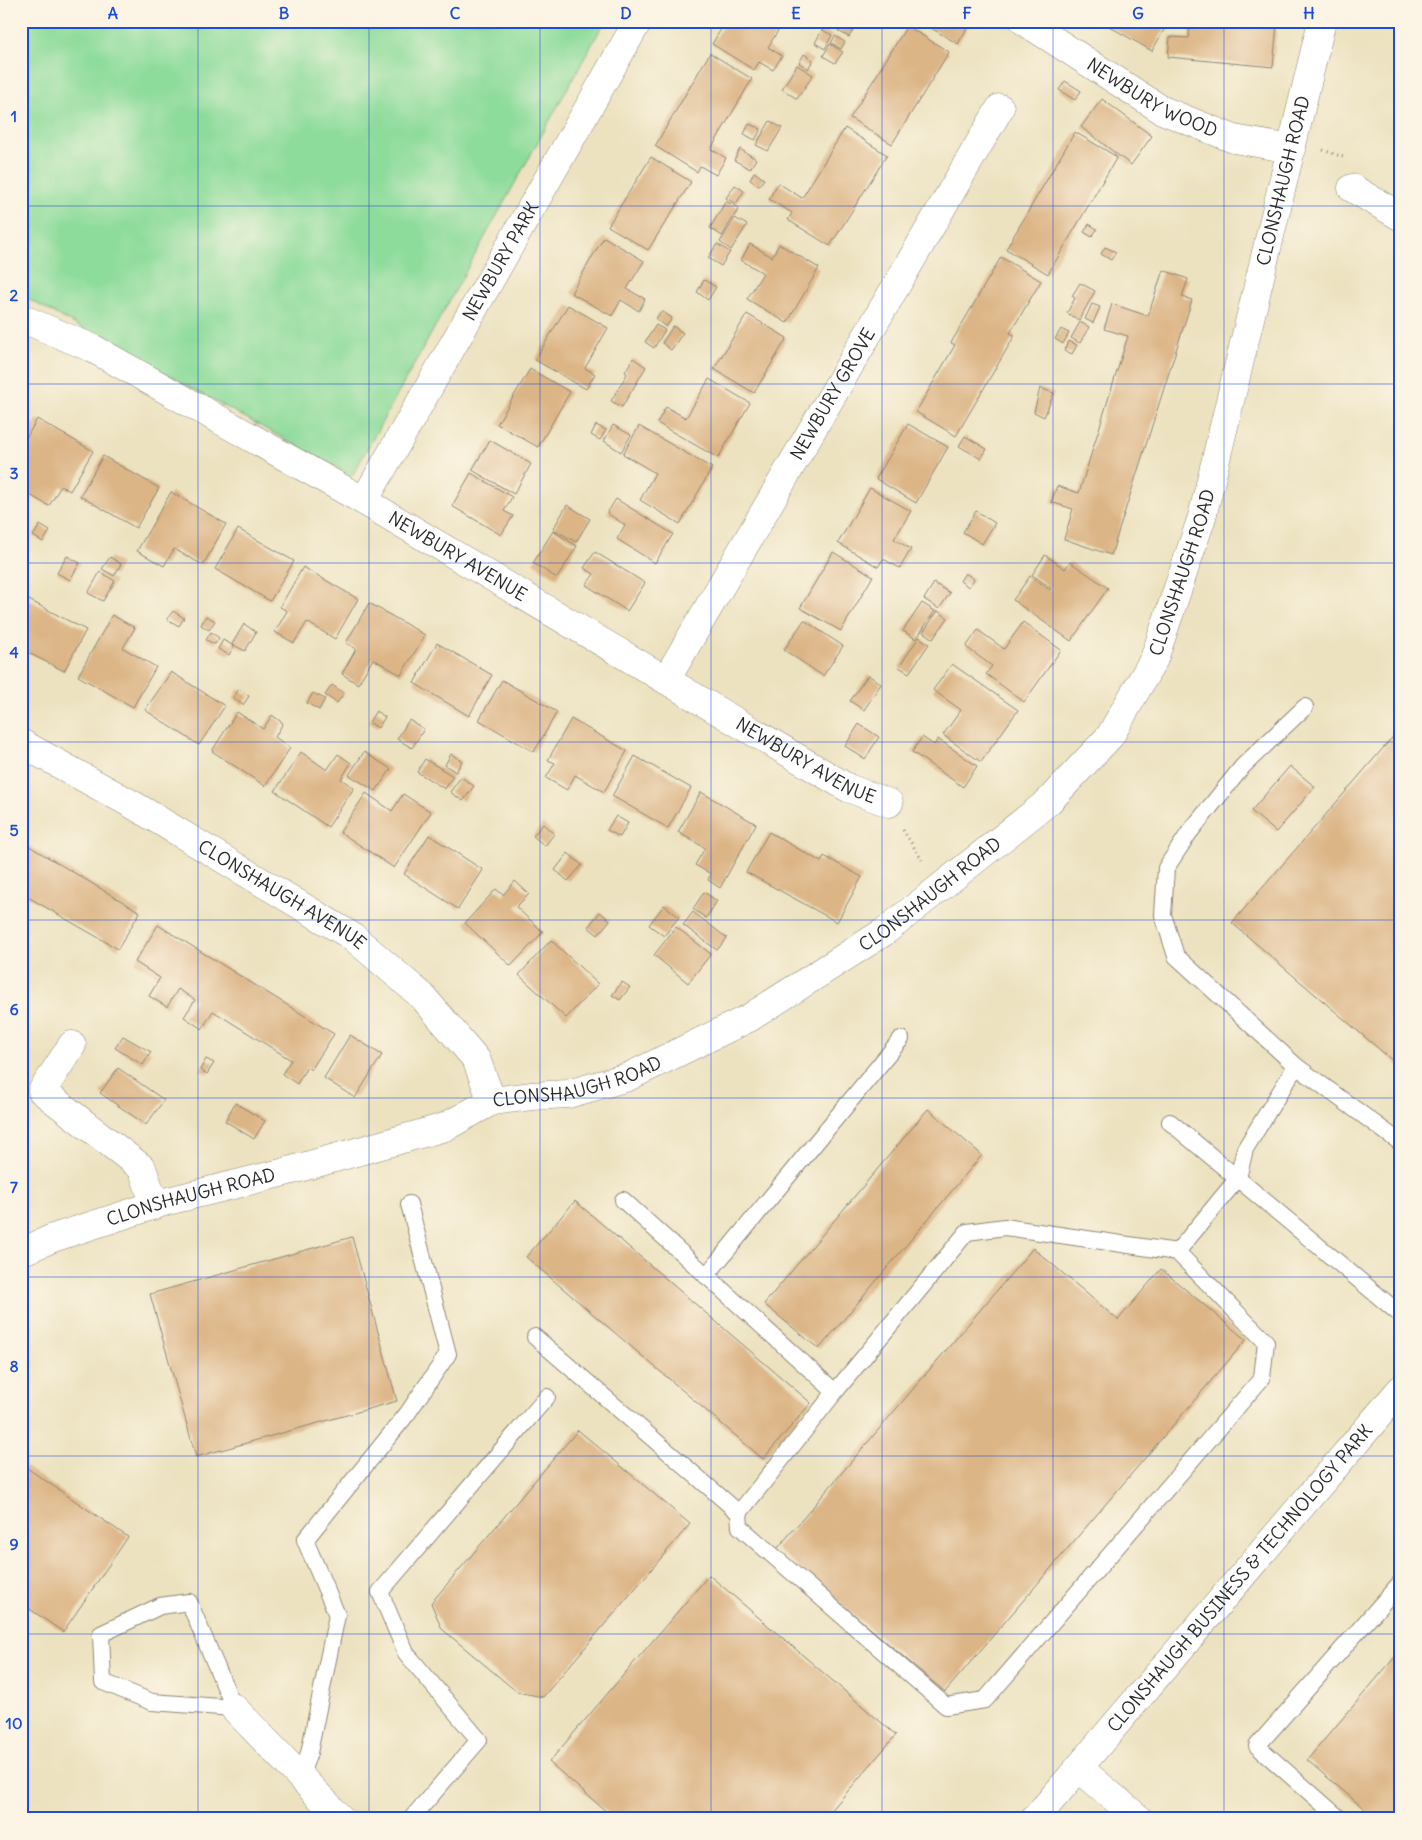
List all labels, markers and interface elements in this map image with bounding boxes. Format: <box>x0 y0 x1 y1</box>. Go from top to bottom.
text: A <box>108 3 118 23</box>
text: B <box>279 3 290 23</box>
text: C <box>450 3 461 23</box>
text: D <box>620 3 632 23</box>
text: E <box>791 3 801 23</box>
text: F <box>962 3 972 23</box>
text: G <box>1132 3 1144 23</box>
text: H <box>1303 3 1315 23</box>
street label: NEWBURY WOOD <box>1083 53 1221 142</box>
street label: CLONSHAUGH ROAD <box>1251 93 1315 268</box>
text: 1 <box>11 106 17 126</box>
street label: NEWBURY PARK <box>457 197 543 325</box>
text: 2 <box>10 285 19 305</box>
street label: NEWBURY GROVE <box>785 324 880 464</box>
text: 3 <box>9 463 19 483</box>
street label: CLONSHAUGH ROAD <box>1144 487 1219 659</box>
street label: NEWBURY AVENUE <box>384 506 531 606</box>
text: 4 <box>9 642 19 662</box>
street label: NEWBURY AVENUE <box>732 712 879 808</box>
text: 5 <box>9 820 19 840</box>
street label: CLONSHAUGH ROAD <box>854 832 1006 956</box>
street label: CLONSHAUGH AVENUE <box>194 835 371 954</box>
text: 6 <box>9 999 19 1019</box>
street label: CLONSHAUGH ROAD <box>491 1050 665 1112</box>
street label: CLONSHAUGH ROAD <box>104 1163 278 1231</box>
text: 7 <box>10 1177 18 1197</box>
text: 8 <box>9 1356 19 1376</box>
street label: CLONSHAUGH BUSINESS & TECHNOLOGY PARK <box>1102 1419 1377 1737</box>
text: 9 <box>9 1534 19 1554</box>
text: 10 <box>6 1713 22 1733</box>

